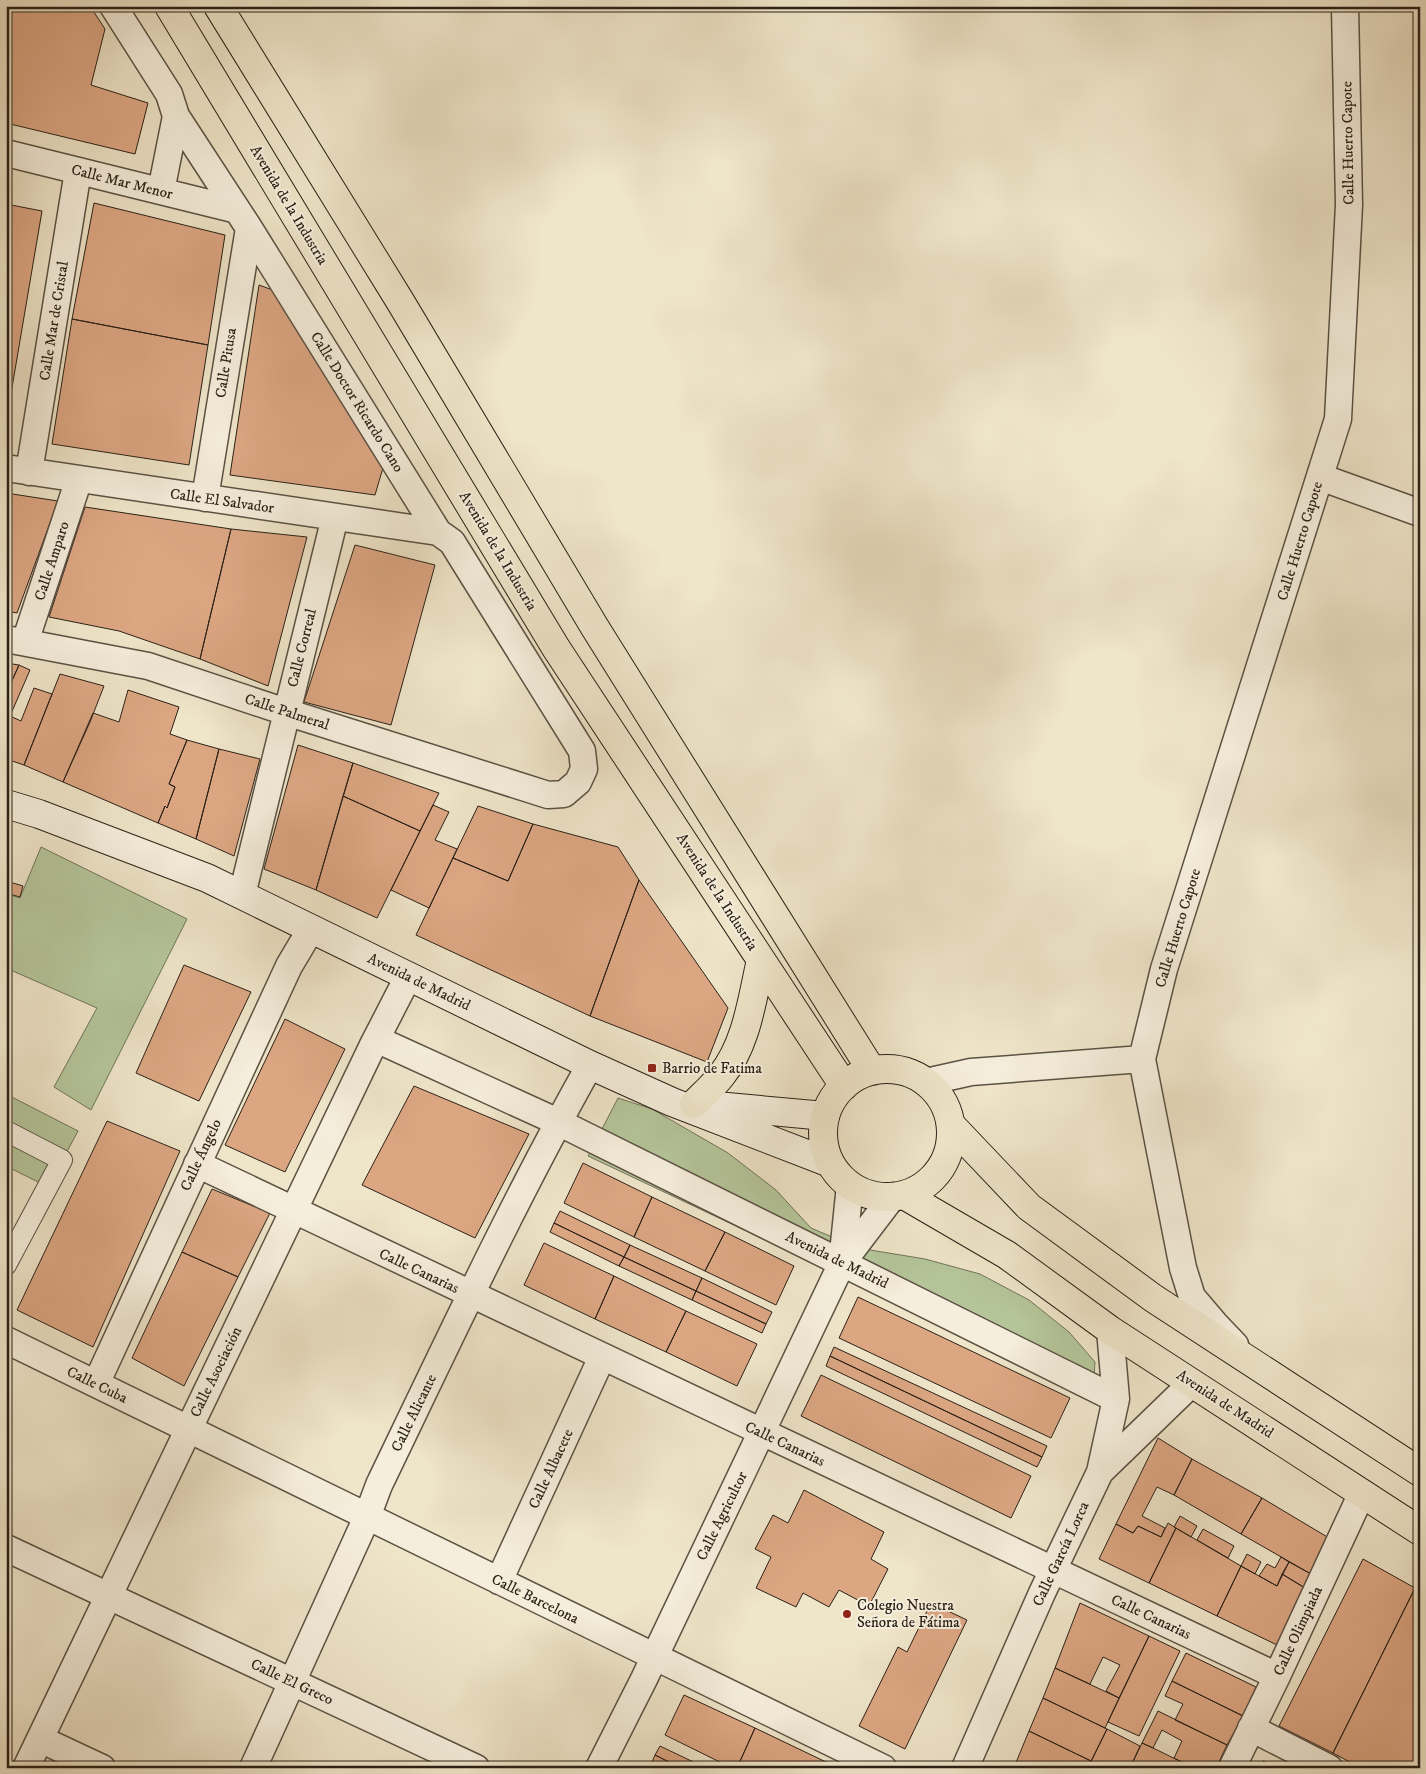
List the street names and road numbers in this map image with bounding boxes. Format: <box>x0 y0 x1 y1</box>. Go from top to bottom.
street label: Calle Huerto Capote <box>1337 81 1359 205</box>
street label: Avenida de la Industria <box>246 142 333 269</box>
street label: Calle Mar Menor <box>69 160 175 204</box>
street label: Calle Mar de Cristal <box>35 259 73 382</box>
street label: Calle Pitusa <box>211 326 241 399</box>
street label: Calle Doctor Ricardo Cano <box>306 328 408 476</box>
street label: Calle Huerto Capote <box>1273 479 1327 603</box>
street label: Calle El Salvador <box>169 484 276 518</box>
street label: Avenida de la Industria <box>455 488 542 615</box>
street label: Calle Amparo <box>30 519 74 603</box>
street label: Calle Correal <box>283 606 321 689</box>
street label: Calle Palmeral <box>242 689 332 735</box>
street label: Avenida de la Industria <box>672 830 762 955</box>
street label: Calle Huerto Capote <box>1151 866 1205 990</box>
street label: Avenida de Madrid <box>364 949 474 1015</box>
street label: Calle Ángelo <box>175 1115 226 1194</box>
street label: Avenida de Madrid <box>782 1227 892 1293</box>
street label: Calle Canarias <box>376 1244 462 1298</box>
street label: Calle Asociación <box>186 1323 246 1421</box>
street label: Calle Cuba <box>63 1362 131 1408</box>
street label: Avenida de Madrid <box>1173 1365 1278 1443</box>
street label: Calle Alicante <box>387 1371 441 1455</box>
street label: Calle Canarias <box>742 1417 828 1471</box>
street label: Calle Albacete <box>524 1426 578 1512</box>
street label: Calle Agricultor <box>692 1468 752 1564</box>
street label: Calle García Lorca <box>1028 1498 1094 1609</box>
street label: Calle Barcelona <box>488 1570 582 1629</box>
street label: Calle Olimpiada <box>1269 1583 1327 1679</box>
street label: Calle Canarias <box>1108 1590 1194 1644</box>
street label: Calle El Greco <box>248 1655 336 1709</box>

